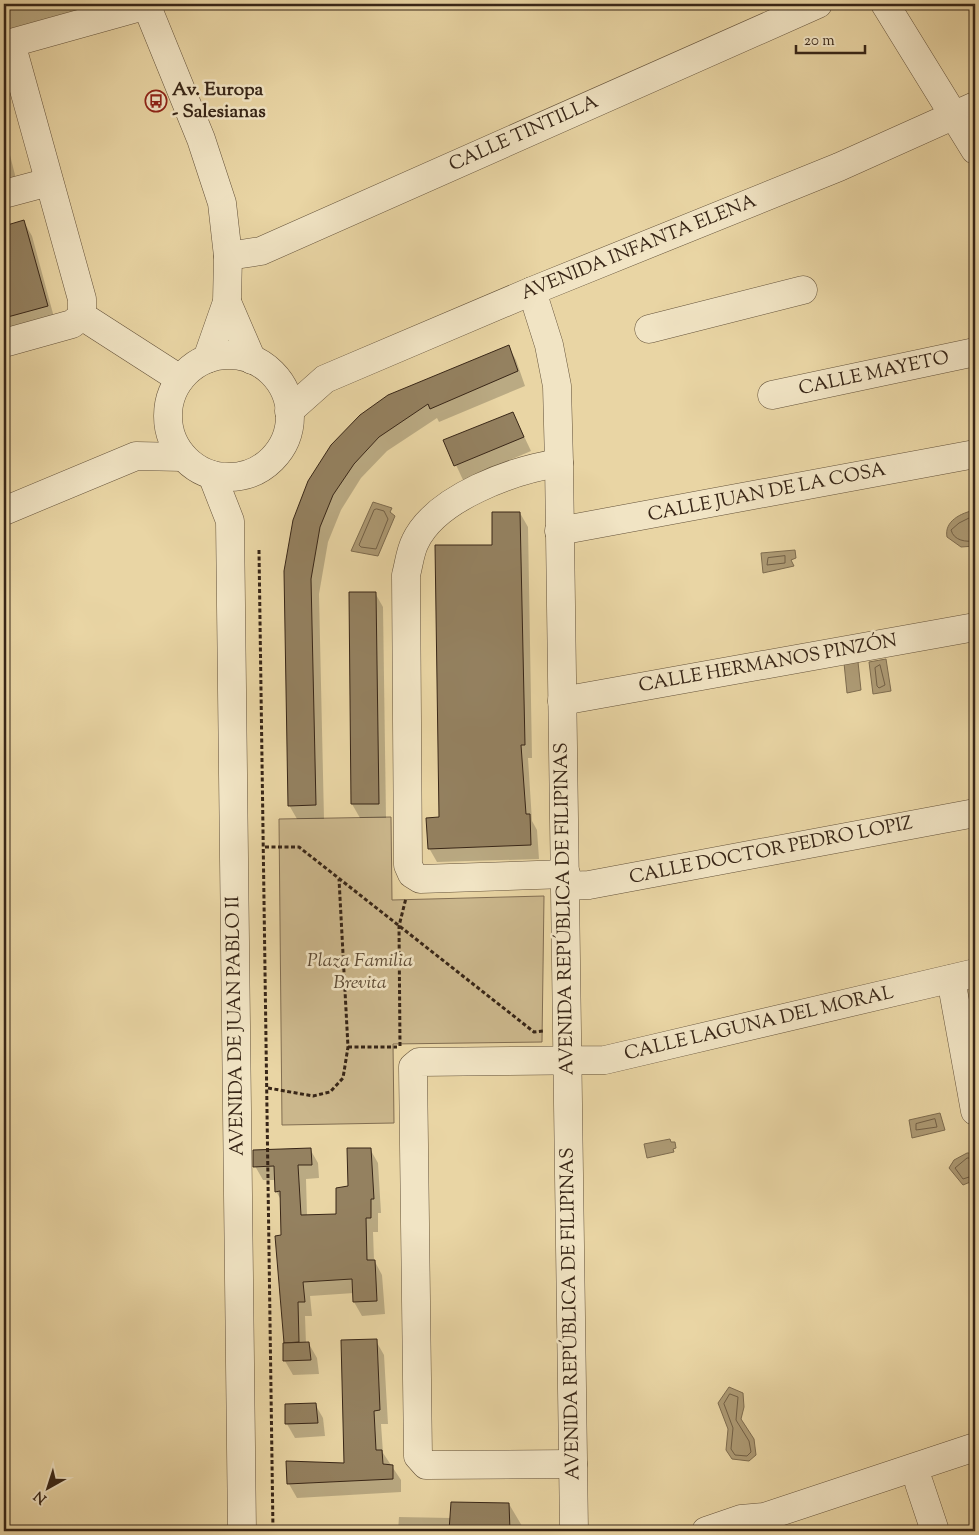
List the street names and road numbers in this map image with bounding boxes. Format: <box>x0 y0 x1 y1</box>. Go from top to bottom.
street label: CALLE TINTILLA <box>445 89 604 179</box>
street label: AVENIDA INFANTA ELENA <box>517 188 761 308</box>
street label: CALLE MAYETO <box>796 345 952 403</box>
street label: CALLE JUAN DE LA COSA <box>646 457 889 529</box>
street label: CALLE HERMANOS PINZÓN <box>637 628 899 700</box>
street label: AVENIDA REPÚBLICA DE FILIPINAS <box>549 742 581 1076</box>
street label: CALLE DOCTOR PEDRO LOPIZ <box>627 810 915 892</box>
street label: AVENIDA DE JUAN PABLO II <box>220 896 252 1156</box>
street label: CALLE LAGUNA DEL MORAL <box>622 980 897 1068</box>
street label: AVENIDA REPÚBLICA DE FILIPINAS <box>555 1147 587 1481</box>

